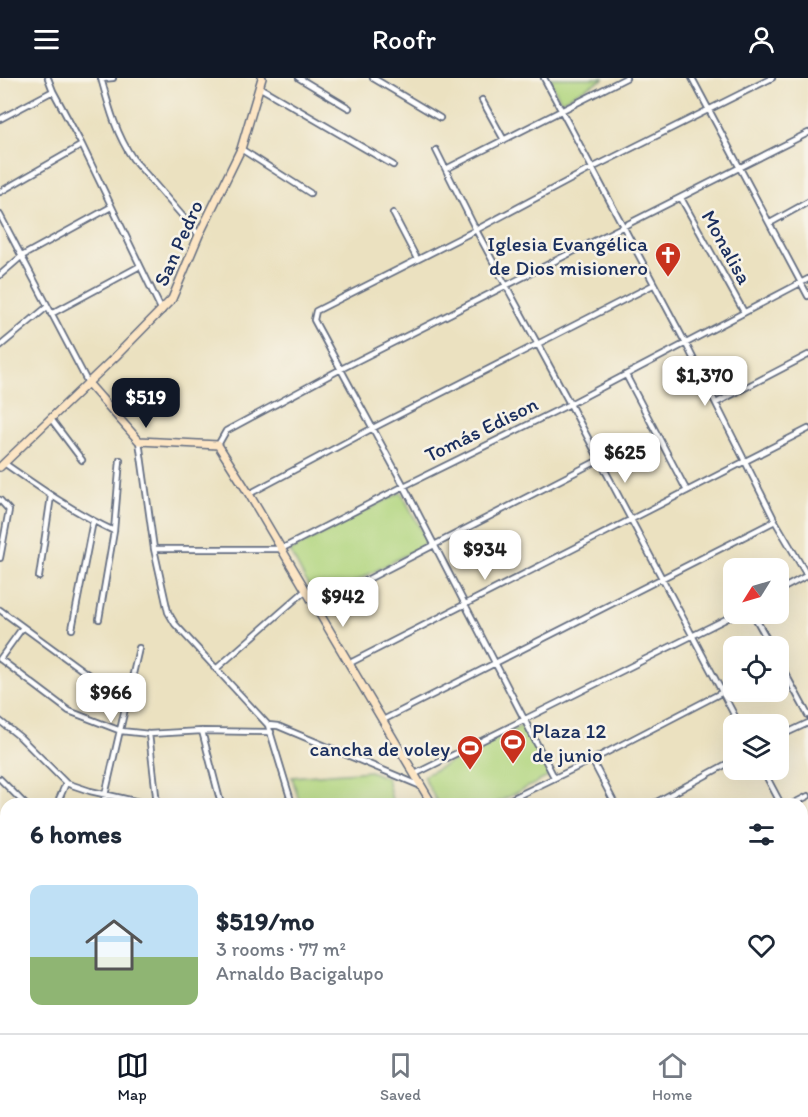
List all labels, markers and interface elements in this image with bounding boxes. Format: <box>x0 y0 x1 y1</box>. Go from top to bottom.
icon: menu <box>30 23 63 56</box>
text: Roofr <box>372 23 436 56</box>
icon: person <box>745 23 778 56</box>
street label: San Pedro <box>148 196 208 290</box>
street label: Monalisa <box>696 205 758 289</box>
place label: Iglesia Evangélica de Dios misionero <box>487 231 648 280</box>
church icon: Iglesia Evangélica de Dios misionero <box>653 240 683 278</box>
pin: $1,370 <box>656 356 754 407</box>
text: $1,370 <box>676 363 734 387</box>
pin: $519 <box>110 378 182 429</box>
text: $519 <box>126 385 166 409</box>
street label: Tomás Edison <box>420 391 542 467</box>
pin: $625 <box>589 433 661 484</box>
text: $625 <box>604 440 646 464</box>
pin: $934 <box>449 530 521 581</box>
text: $934 <box>463 537 507 561</box>
north arrow <box>723 558 789 624</box>
map controls <box>723 558 789 780</box>
pin: $942 <box>307 577 379 628</box>
text: $942 <box>321 584 365 608</box>
button: locate <box>723 636 789 702</box>
pin: $966 <box>75 673 147 724</box>
text: $966 <box>90 680 132 704</box>
button: layers <box>723 714 789 780</box>
place label: Plaza 12 de junio <box>532 718 606 767</box>
sports icon: Plaza 12 de junio <box>498 727 528 765</box>
sports icon: cancha de voley <box>455 733 485 771</box>
place label: cancha de voley <box>309 736 450 761</box>
text: 6 homes <box>30 818 122 850</box>
icon: filters <box>745 818 778 851</box>
text: $519/mo <box>216 905 315 937</box>
icon: home <box>78 909 150 981</box>
icon: heart <box>745 929 778 962</box>
text: 3 rooms · 77 m² <box>216 937 346 961</box>
text: Arnaldo Bacigalupo <box>216 961 384 985</box>
tab: Map <box>116 1049 149 1104</box>
tab: Saved <box>380 1049 421 1104</box>
tab: Home <box>652 1049 692 1104</box>

